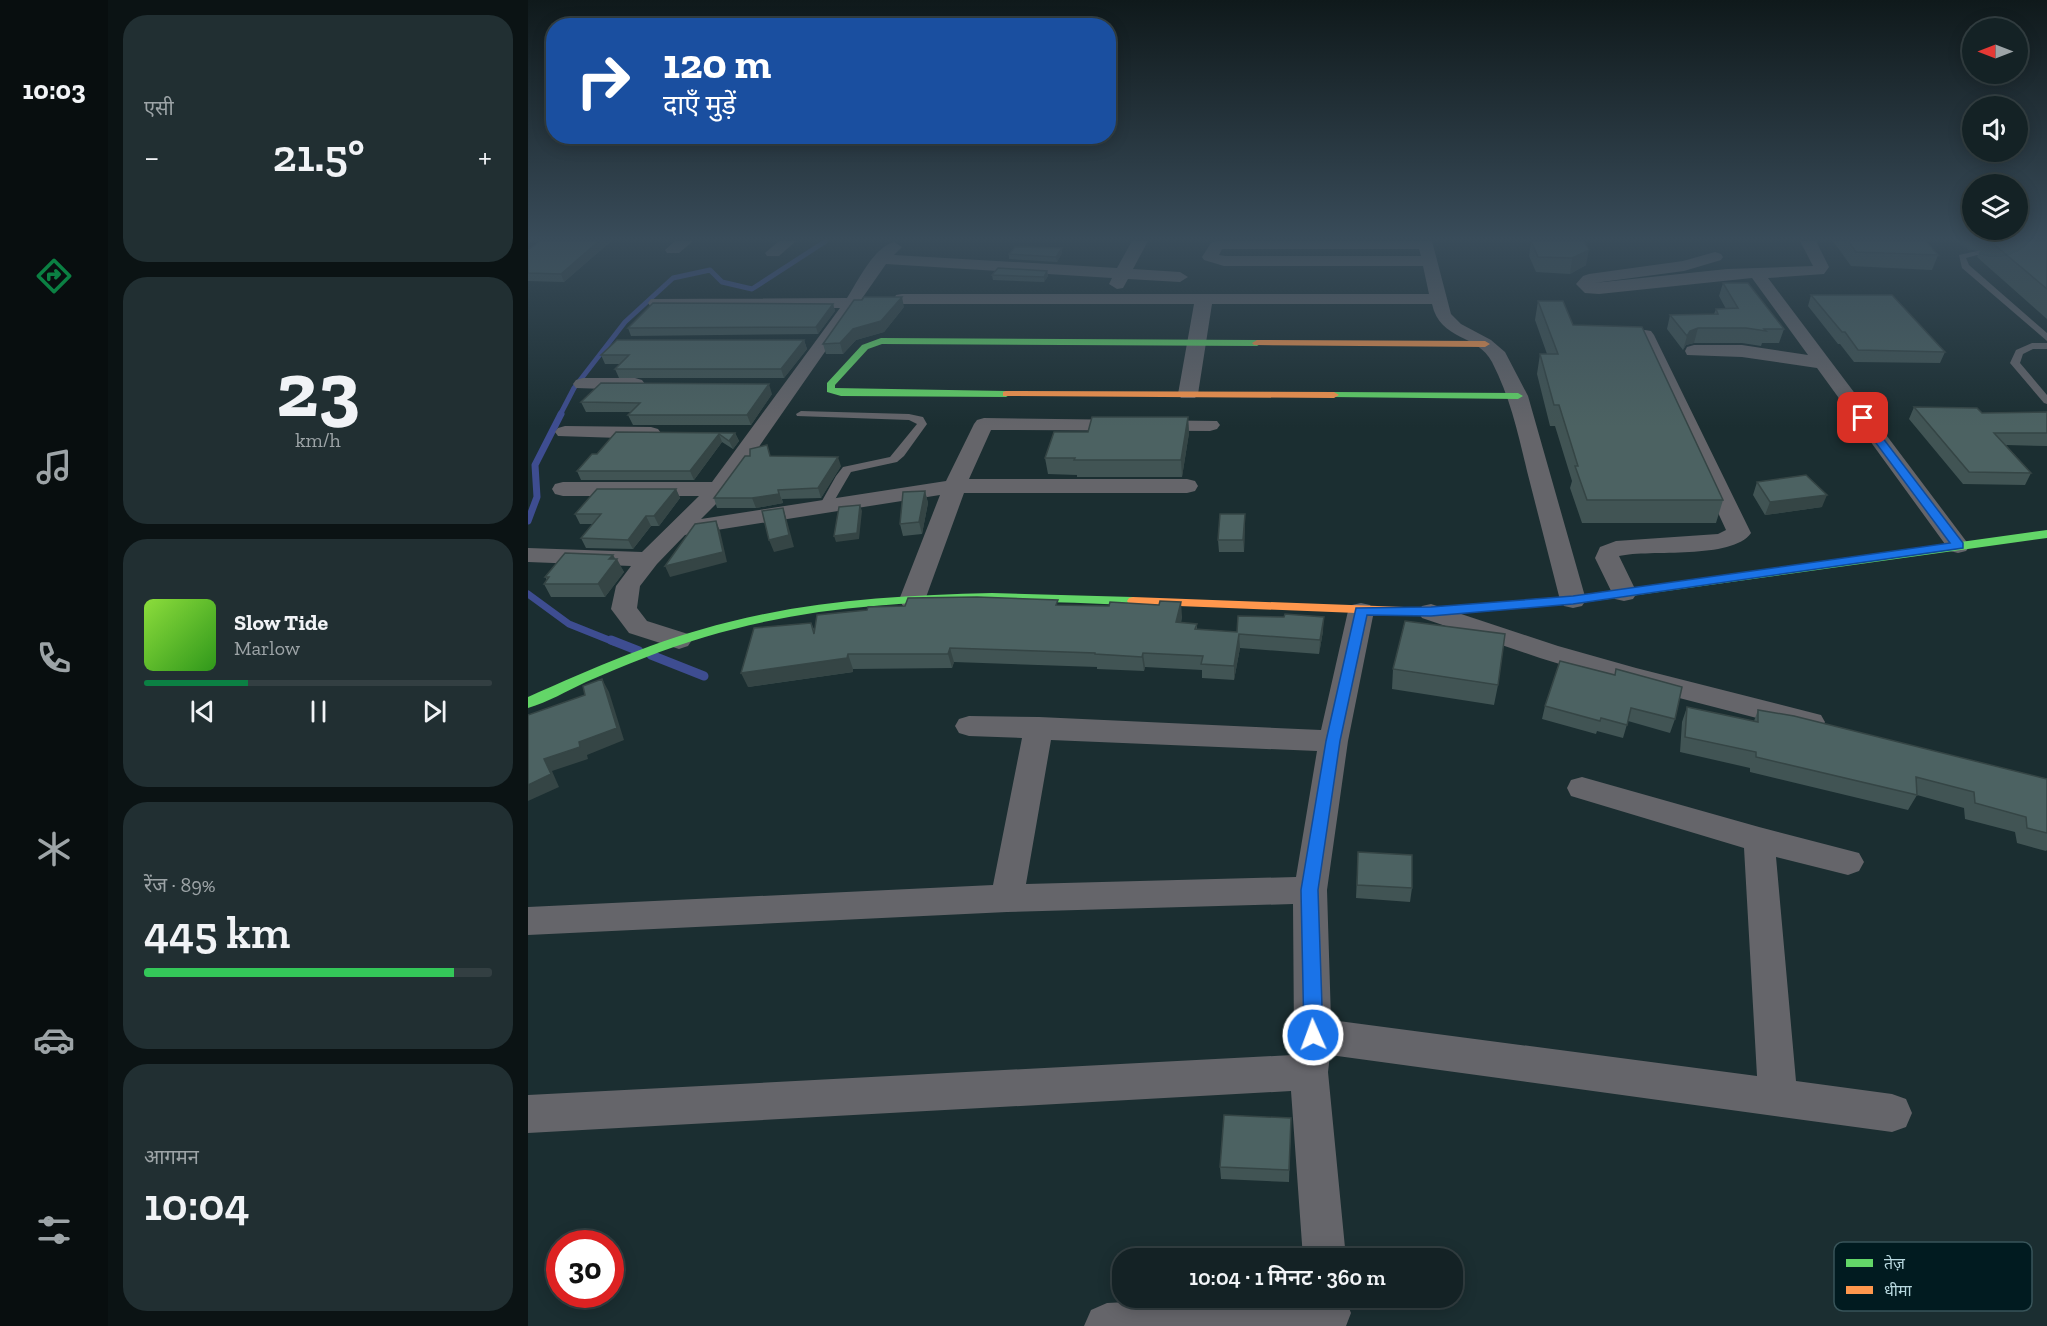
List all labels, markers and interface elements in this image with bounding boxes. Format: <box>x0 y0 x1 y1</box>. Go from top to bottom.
north arrow <box>1962 18 2028 84</box>
map controls <box>1962 18 2028 240</box>
text: 120 m <box>663 38 771 89</box>
icon: right <box>564 42 642 120</box>
text: 10:03 <box>22 74 86 106</box>
text: दाएँ मुड़ें <box>663 89 736 121</box>
text: एसी <box>144 96 174 120</box>
button: sound <box>1962 96 2028 162</box>
text: 21.5° <box>273 129 365 183</box>
text: − <box>144 137 159 176</box>
text: + <box>478 137 492 176</box>
button: layers <box>1962 174 2028 240</box>
icon: directions <box>33 255 75 297</box>
text: 23 <box>276 342 360 436</box>
pin <box>1837 392 1888 443</box>
icon: arrive <box>1846 401 1879 434</box>
text: km/h <box>295 428 341 452</box>
icon: music <box>33 446 75 488</box>
text: Slow Tide <box>234 609 328 636</box>
text: Marlow <box>234 636 300 660</box>
icon: phone <box>33 637 75 679</box>
icon: previous <box>186 695 219 728</box>
icon: pause <box>302 695 335 728</box>
icon: next <box>418 695 451 728</box>
icon: climate <box>33 828 75 870</box>
text: रेंज · 89% <box>144 873 216 897</box>
text: 445 km <box>144 906 290 960</box>
position arrow <box>1281 1003 1345 1067</box>
icon: car <box>33 1019 75 1061</box>
text: आगमन <box>144 1145 199 1169</box>
text: 10:04 <box>144 1178 250 1232</box>
icon: filters <box>33 1209 75 1251</box>
speed limit sign: 30 <box>546 1230 624 1308</box>
legend <box>1834 1242 2032 1311</box>
text: तेज़ <box>1884 1254 1906 1273</box>
text: 10:04 · 1 मिनट · 360 m <box>1189 1264 1386 1291</box>
text: धीमा <box>1884 1281 1913 1300</box>

